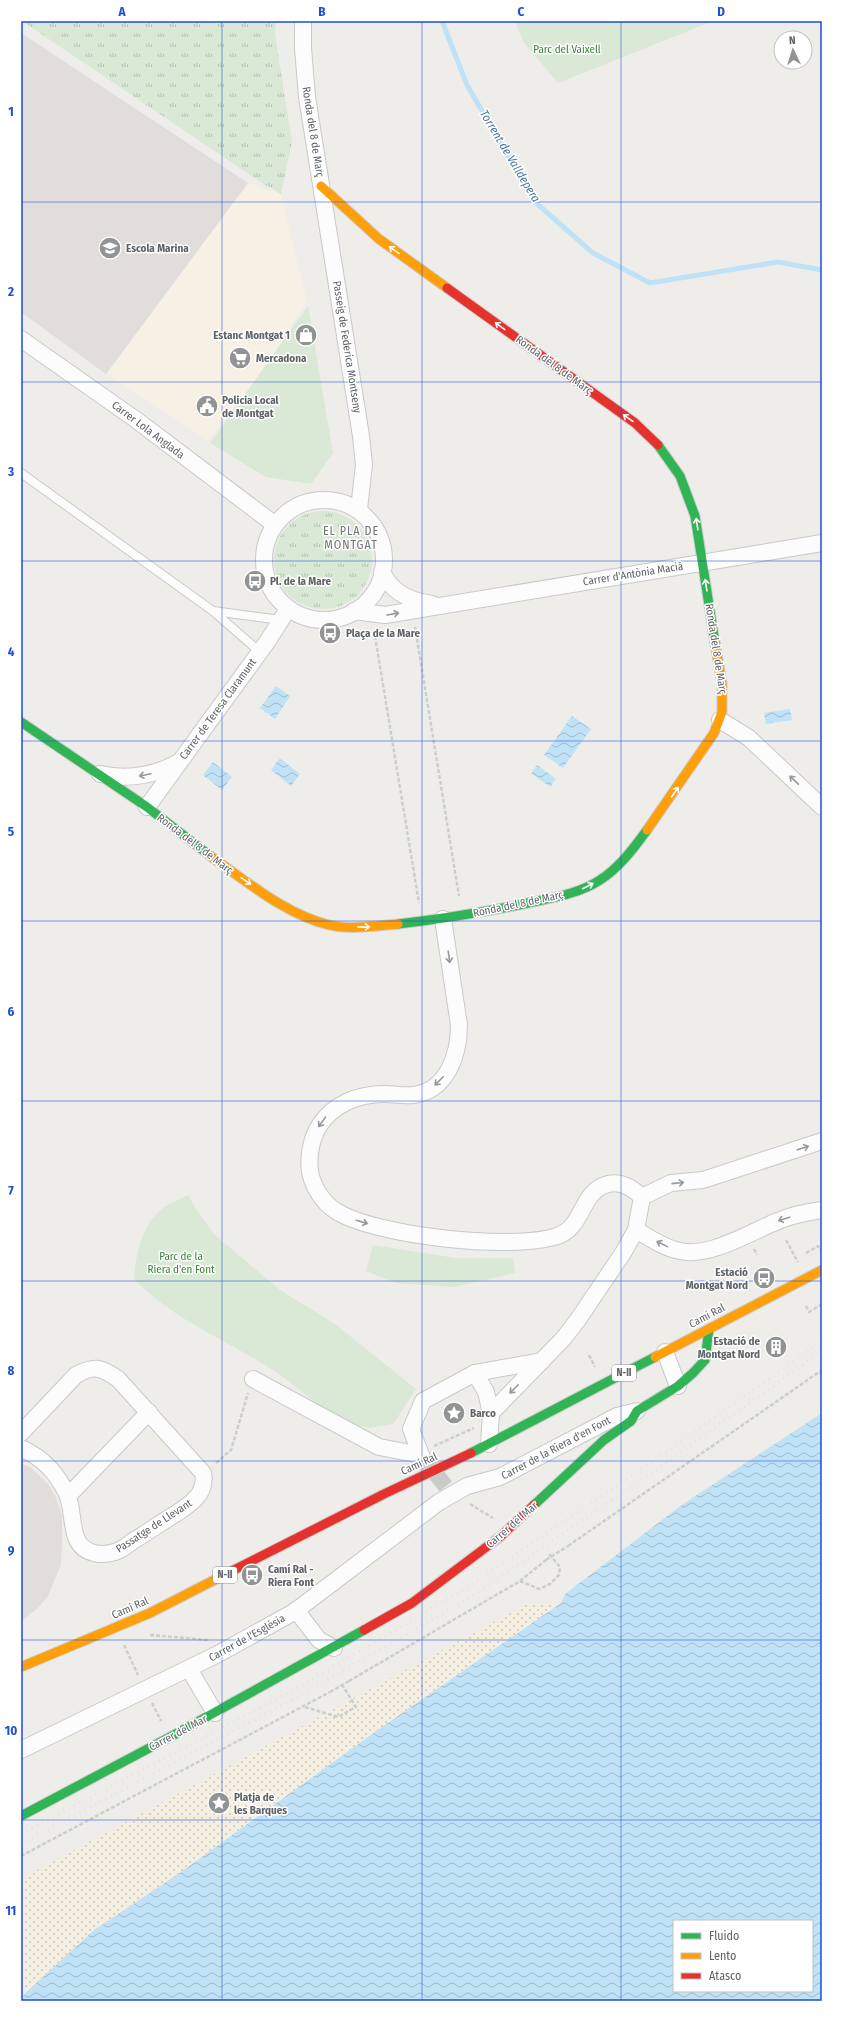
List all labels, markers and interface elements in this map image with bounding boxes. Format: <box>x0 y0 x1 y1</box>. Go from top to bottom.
text: A <box>117 4 126 19</box>
text: B <box>318 4 326 19</box>
text: C <box>518 4 525 19</box>
text: D <box>717 4 725 19</box>
north arrow <box>773 30 813 70</box>
text: N <box>789 34 796 47</box>
park label: Parc del Vaixell <box>533 43 601 56</box>
street label: Ronda del 8 de Març <box>299 86 327 179</box>
text: 1 <box>8 104 14 119</box>
water label: Torrent de Valldepera <box>477 107 543 205</box>
school or university icon: Escola Marina <box>97 235 123 261</box>
place label: Escola Marina <box>126 242 189 255</box>
one-way arrow <box>389 246 400 255</box>
street label: Passeig de Federica Montseny <box>330 280 364 414</box>
text: 2 <box>7 284 14 299</box>
shop icon: Estanc Montgat 1 <box>293 322 319 348</box>
one-way arrow <box>495 322 506 330</box>
place label: Estanc Montgat 1 <box>213 329 290 342</box>
street label: Ronda del 8 de Març <box>513 333 595 397</box>
supermarket icon: Mercadona <box>227 345 253 371</box>
place label: Mercadona <box>256 352 307 365</box>
public building icon: Policia Local de Montgat <box>194 393 220 419</box>
place label: Policia Local de Montgat <box>222 394 280 420</box>
street label: Carrer Lola Anglada <box>109 398 187 462</box>
one-way arrow <box>623 414 634 422</box>
text: 3 <box>7 464 14 479</box>
one-way arrow <box>692 518 700 531</box>
district label: EL PLA DE MONTGAT <box>323 524 379 552</box>
street label: Carrer d'Antònia Macià <box>582 560 684 588</box>
bus stop icon: Pl. de la Mare <box>242 568 268 594</box>
place label: Pl. de la Mare <box>270 575 331 588</box>
one-way arrow <box>702 578 710 591</box>
street label: Ronda del 8 de Març <box>702 603 730 696</box>
one-way arrow <box>386 610 399 618</box>
bus stop icon: Plaça de la Mare <box>317 620 343 646</box>
place label: Plaça de la Mare <box>346 627 420 640</box>
text: 4 <box>8 644 15 659</box>
street label: Carrer de Teresa Claramunt <box>177 656 259 762</box>
one-way arrow <box>139 771 152 779</box>
one-way arrow <box>789 775 799 785</box>
one-way arrow <box>671 787 679 798</box>
street label: Ronda del 8 de Març <box>155 811 236 877</box>
text: 5 <box>8 824 14 839</box>
one-way arrow <box>240 877 251 885</box>
one-way arrow <box>582 882 594 889</box>
street label: Ronda del 8 de Març <box>472 888 564 920</box>
one-way arrow <box>357 923 370 931</box>
one-way arrow <box>445 951 453 964</box>
text: 6 <box>8 1004 15 1019</box>
one-way arrow <box>434 1076 444 1086</box>
one-way arrow <box>318 1116 327 1127</box>
one-way arrow <box>796 1143 808 1151</box>
one-way arrow <box>671 1179 684 1186</box>
text: 7 <box>8 1183 14 1198</box>
one-way arrow <box>778 1216 791 1223</box>
one-way arrow <box>355 1219 368 1227</box>
one-way arrow <box>656 1240 668 1247</box>
park label: Parc de la Riera d'en Font <box>147 1250 215 1276</box>
bus stop icon: Estació Montgat Nord <box>751 1265 777 1291</box>
place label: Estació Montgat Nord <box>686 1266 748 1292</box>
street label: Camí Ral <box>687 1301 727 1331</box>
building icon: Estació de Montgat Nord <box>763 1334 789 1360</box>
place label: Estació de Montgat Nord <box>698 1335 760 1361</box>
text: 8 <box>8 1363 15 1378</box>
road number: N-II <box>612 1365 636 1381</box>
one-way arrow <box>509 1384 519 1394</box>
place icon: Barco <box>441 1400 467 1426</box>
place label: Barco <box>470 1407 496 1420</box>
street label: Carrer de la Riera d'en Font <box>499 1413 613 1482</box>
street label: Camí Ral <box>399 1450 439 1478</box>
street label: Passatge de Llevant <box>114 1496 195 1555</box>
street label: Carrer del Mar <box>484 1499 541 1551</box>
text: 9 <box>8 1543 15 1558</box>
bus stop icon: Camí Ral - Riera Font <box>239 1562 265 1588</box>
place label: Camí Ral - Riera Font <box>268 1563 314 1589</box>
road number: N-II <box>213 1567 237 1583</box>
street label: Camí Ral <box>110 1594 150 1622</box>
street label: Carrer de l'Església <box>207 1612 287 1664</box>
street label: Carrer del Mar <box>147 1712 209 1754</box>
text: 10 <box>5 1723 17 1738</box>
place icon: Platja de les Barques <box>206 1790 232 1816</box>
place label: Platja de les Barques <box>234 1791 287 1817</box>
text: 11 <box>6 1903 16 1918</box>
legend <box>673 1920 813 1992</box>
text: Fluido <box>709 1929 739 1943</box>
text: Lento <box>709 1949 736 1963</box>
text: Atasco <box>709 1969 741 1983</box>

